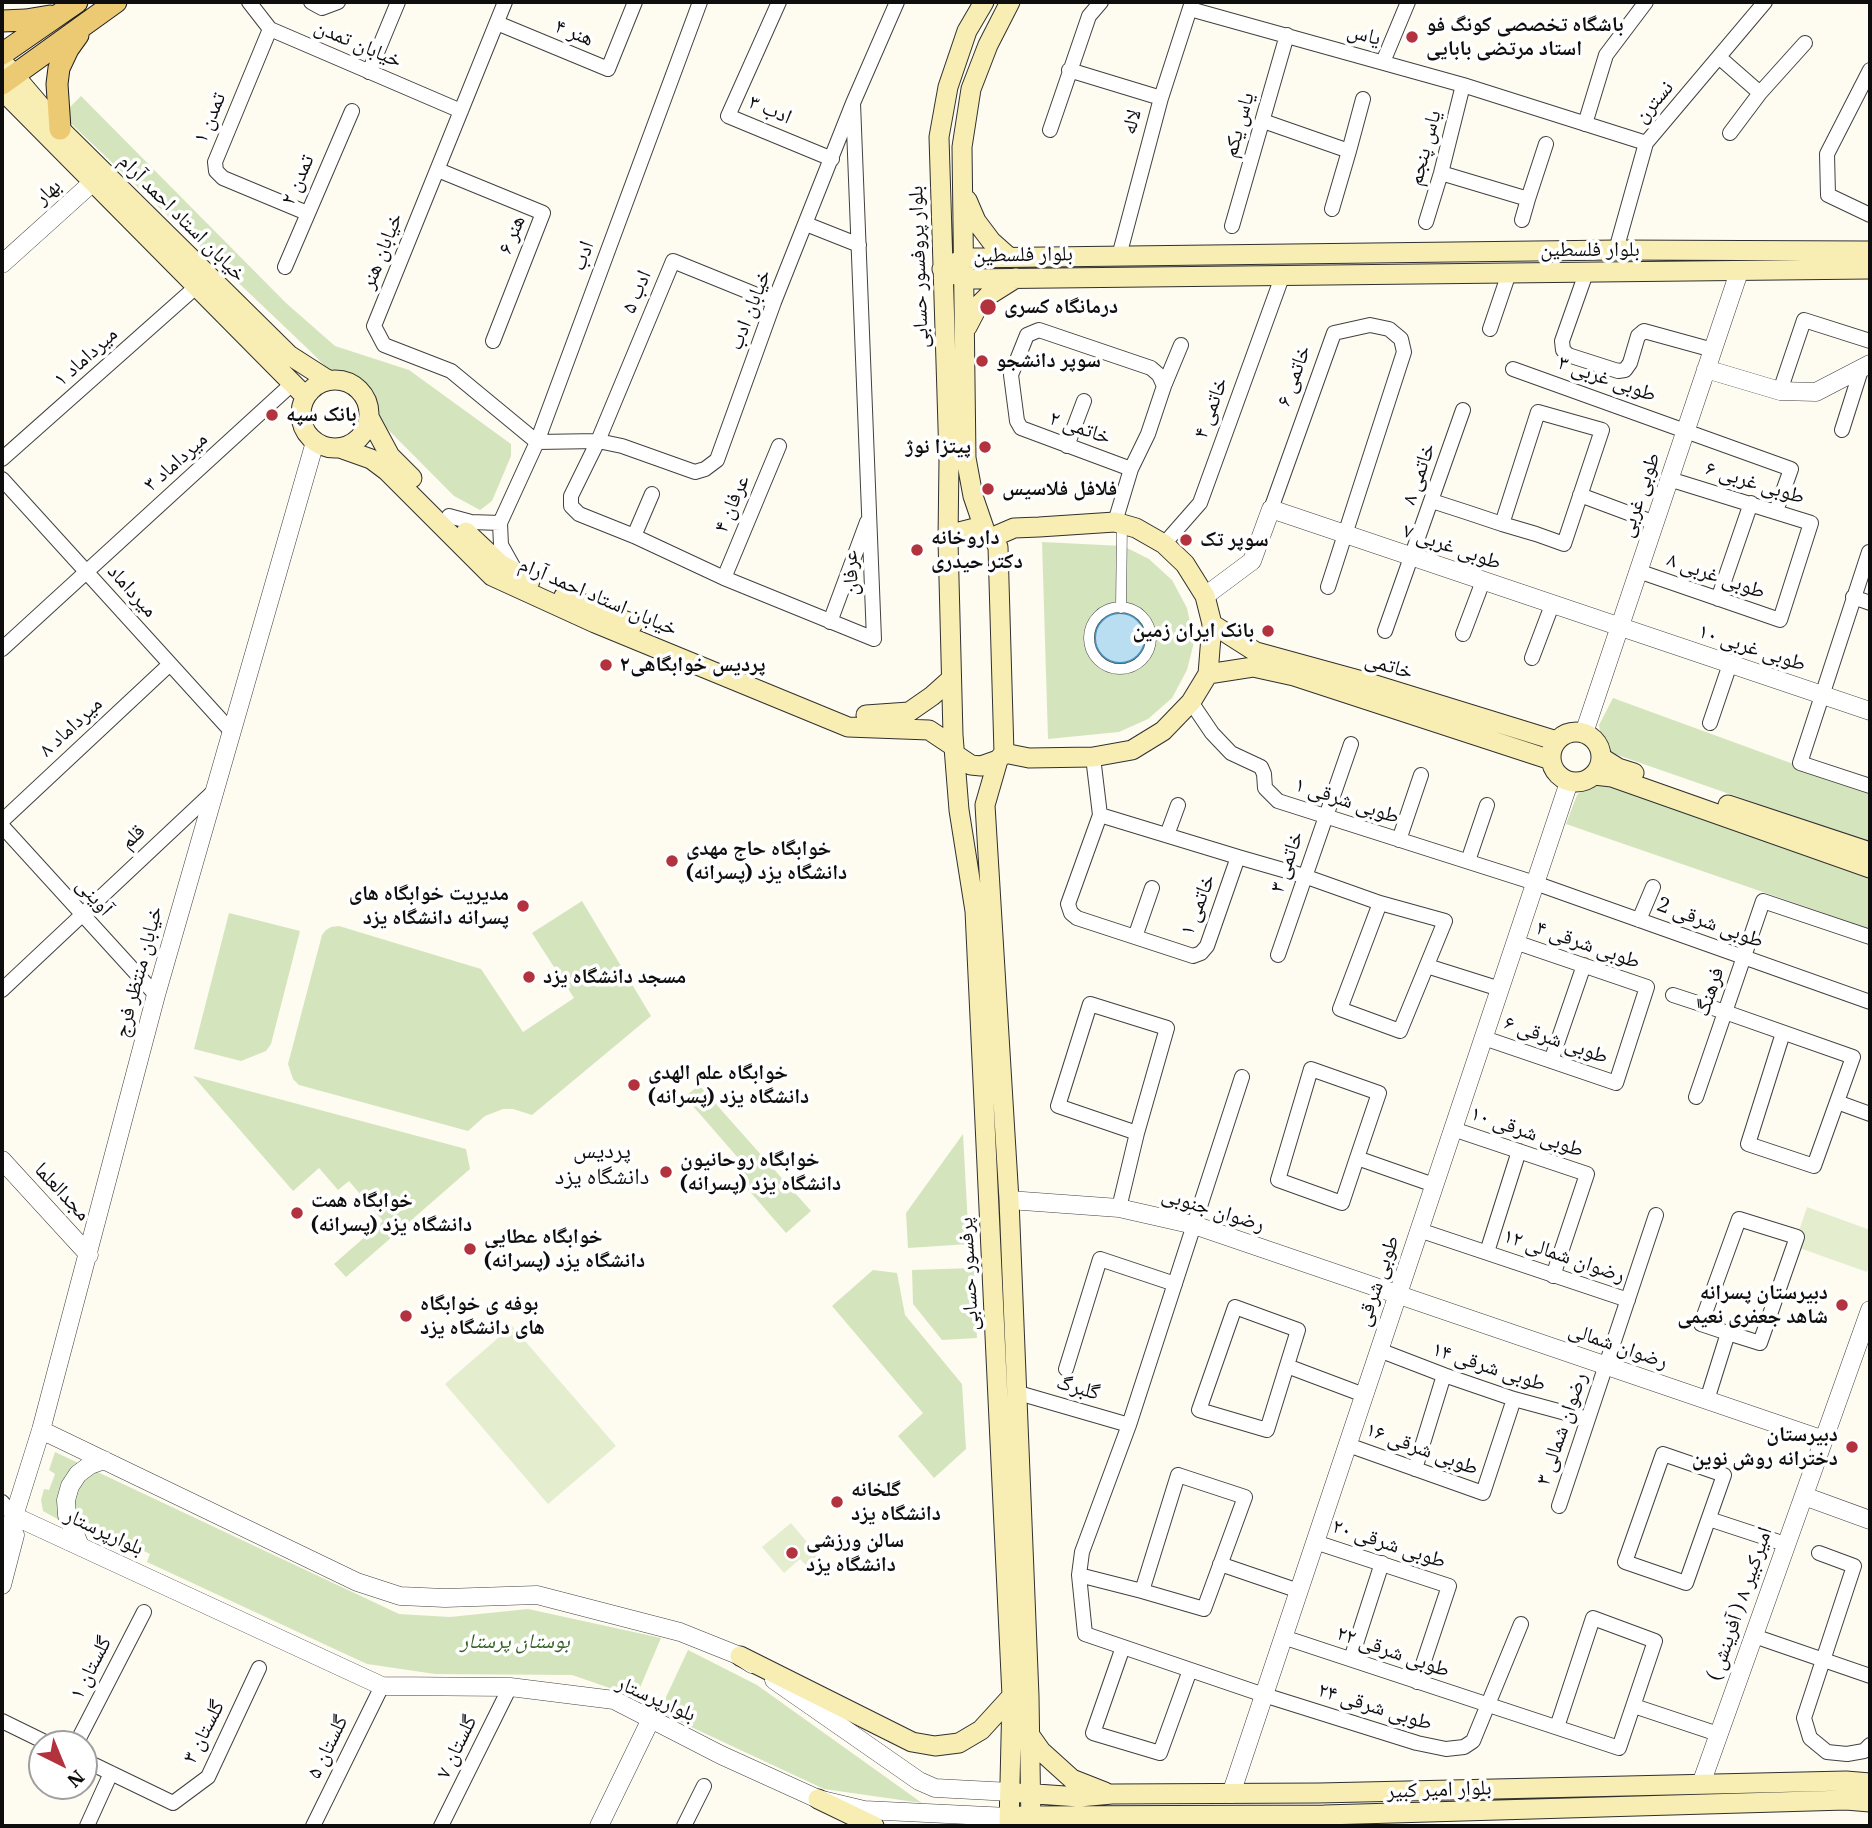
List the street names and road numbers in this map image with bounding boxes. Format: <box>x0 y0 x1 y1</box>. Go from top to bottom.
street label: خیابان تمدن <box>310 14 406 74</box>
street label: هنر ۴ <box>551 14 597 52</box>
street label: یاس <box>1344 18 1384 52</box>
street label: نسترن <box>1629 76 1679 128</box>
street label: تمدن ۱ <box>188 89 232 147</box>
street label: ادب ۳ <box>745 90 795 130</box>
street label: یاس یکم <box>1218 90 1260 160</box>
street label: لاله <box>1117 107 1147 137</box>
street label: یاس پنجم <box>1403 108 1447 188</box>
street label: خیابان استاد احمد آرام <box>113 149 251 287</box>
street label: تمدن ۲ <box>276 151 320 209</box>
street label: بهار <box>29 174 67 210</box>
street label: بلوار پروفسور حسابی <box>904 185 934 349</box>
street label: خیابان هنر <box>355 209 409 293</box>
street label: هنر ۶ <box>493 212 531 258</box>
street label: بلوار فلسطین <box>1540 237 1640 263</box>
street label: ادب <box>566 238 600 274</box>
street label: بلوار فلسطین <box>973 242 1073 268</box>
street label: خیابان ادب <box>723 266 777 354</box>
street label: ادب ۵ <box>617 267 657 317</box>
street label: میرداماد ۱ <box>49 322 123 392</box>
street label: خاتمی ۶ <box>1271 342 1317 410</box>
street label: طوبی غربی ۳ <box>1555 350 1659 408</box>
street label: خاتمی ۴ <box>1188 374 1234 442</box>
street label: خاتمی ۲ <box>1046 406 1114 450</box>
street label: میرداماد ۳ <box>139 427 213 497</box>
street label: خاتمی ۸ <box>1397 440 1441 508</box>
street label: طوبی غربی <box>1614 449 1666 541</box>
street label: طوبی غربی ۶ <box>1702 456 1808 510</box>
street label: عرفان ۴ <box>709 472 755 536</box>
street label: طوبی غربی ۷ <box>1400 518 1504 576</box>
street label: طوبی غربی ۸ <box>1664 547 1768 605</box>
street label: عرفان <box>838 550 864 596</box>
street label: خیابان استاد احمد آرام <box>515 552 681 642</box>
street label: میرداماد <box>102 559 162 623</box>
street label: طوبی غربی ۱۰ <box>1695 619 1809 677</box>
street label: خاتمی <box>1362 647 1416 685</box>
street label: میرداماد ۸ <box>34 691 108 763</box>
street label: طوبی شرقی ۱ <box>1291 772 1403 830</box>
street label: قلم <box>115 819 151 855</box>
street label: خاتمی ۳ <box>1265 828 1309 896</box>
street label: خاتمی ۱ <box>1175 871 1221 939</box>
street label: آوینی <box>70 873 118 921</box>
street label: طوبی شرقی 2 <box>1653 892 1767 954</box>
street label: خیابان منتظر فرج <box>109 904 169 1040</box>
street label: طوبی شرقی ۴ <box>1533 915 1643 975</box>
street label: فرهنگ <box>1690 964 1730 1020</box>
street label: طوبی شرقی ۶ <box>1501 1010 1611 1070</box>
street label: طوبی شرقی ۱۰ <box>1467 1101 1587 1163</box>
street label: مجدالعلما <box>29 1158 95 1226</box>
street label: رضوان جنوبی <box>1159 1182 1267 1238</box>
street label: پرفسور حسابی <box>953 1216 985 1332</box>
street label: رضوان شمالی ۱۲ <box>1500 1223 1628 1289</box>
street label: طوبی شرقی <box>1351 1232 1405 1330</box>
street label: رضوان شمالی <box>1565 1317 1671 1375</box>
street label: طوبی شرقی ۱۴ <box>1429 1337 1549 1397</box>
street label: رضوان شمالی ۳ <box>1531 1369 1593 1489</box>
street label: گلبرگ <box>1054 1370 1102 1406</box>
street label: طوبی شرقی ۱۶ <box>1362 1417 1482 1481</box>
street label: بلوارپرستار <box>60 1503 148 1561</box>
street label: طوبی شرقی ۲۰ <box>1329 1514 1449 1574</box>
street label: امیرکبیر ۸ ( آفرینش ) <box>1702 1524 1778 1684</box>
street label: طوبی شرقی ۲۲ <box>1333 1621 1453 1683</box>
street label: گلستان ۱ <box>65 1632 117 1704</box>
street label: بلوارپرستار <box>612 1670 700 1728</box>
street label: طوبی شرقی ۲۴ <box>1315 1678 1435 1736</box>
street label: گلستان ۳ <box>178 1696 230 1768</box>
street label: گلستان ۵ <box>302 1711 354 1783</box>
street label: گلستان ۷ <box>431 1711 483 1783</box>
street label: بلوار امیر کبیر <box>1386 1776 1492 1804</box>

